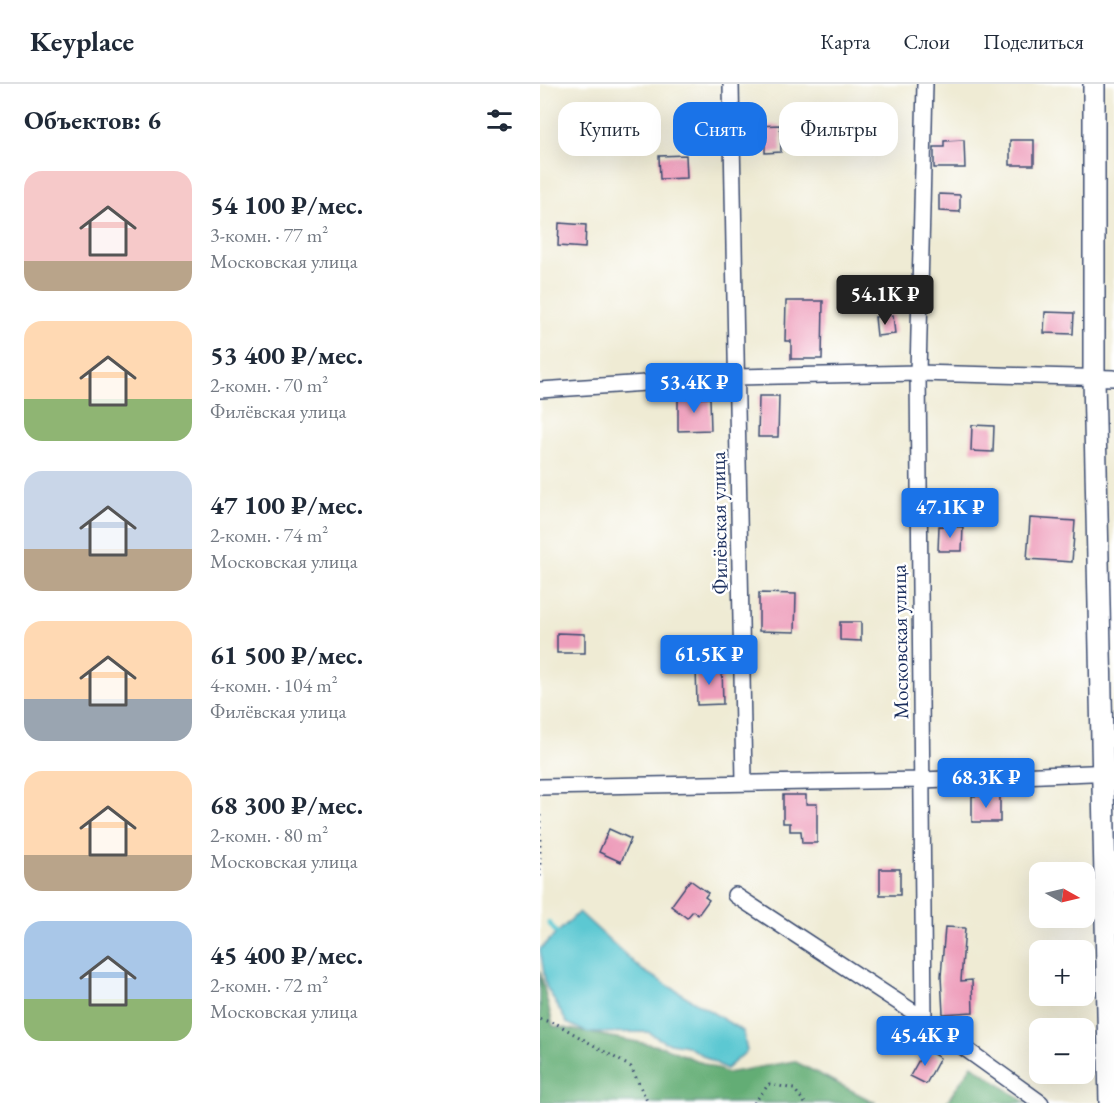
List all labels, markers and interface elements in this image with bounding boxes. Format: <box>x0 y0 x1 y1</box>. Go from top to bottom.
text: Keyplace <box>30 23 134 59</box>
text: Карта <box>820 28 870 55</box>
text: Слои <box>903 28 950 55</box>
text: Поделиться <box>983 28 1084 55</box>
chip: Купить <box>558 102 661 156</box>
chip: Снять <box>673 102 767 156</box>
chip: Фильтры <box>779 102 898 156</box>
text: Объектов: 6 <box>24 103 161 137</box>
icon: filters <box>483 104 516 137</box>
text: 54 100 ₽/мес. <box>210 188 363 222</box>
icon: home <box>72 195 144 267</box>
text: 3-комн. · 77 m² <box>210 222 328 248</box>
text: Московская улица <box>210 248 358 274</box>
pin: 54.1K ₽ <box>830 275 940 326</box>
text: 54.1K ₽ <box>851 281 919 307</box>
text: 53 400 ₽/мес. <box>210 338 363 372</box>
icon: home <box>72 345 144 417</box>
pin: 53.4K ₽ <box>639 363 749 414</box>
text: 53.4K ₽ <box>660 369 728 395</box>
text: 2-комн. · 70 m² <box>210 372 328 398</box>
text: Филёвская улица <box>210 398 346 424</box>
street label: Филёвская улица <box>704 451 733 595</box>
text: 47 100 ₽/мес. <box>210 488 363 522</box>
pin: 47.1K ₽ <box>895 488 1005 539</box>
text: 47.1K ₽ <box>916 494 984 520</box>
icon: home <box>72 495 144 567</box>
text: 2-комн. · 74 m² <box>210 522 328 548</box>
text: Московская улица <box>210 548 358 574</box>
street label: Московская улица <box>885 564 914 720</box>
pin: 61.5K ₽ <box>654 635 764 686</box>
text: 61 500 ₽/мес. <box>210 638 363 672</box>
text: 61.5K ₽ <box>675 641 743 667</box>
icon: home <box>72 645 144 717</box>
text: 4-комн. · 104 m² <box>210 672 338 698</box>
text: Филёвская улица <box>210 698 346 724</box>
pin: 68.3K ₽ <box>931 758 1041 809</box>
text: 68.3K ₽ <box>952 764 1020 790</box>
text: 68 300 ₽/мес. <box>210 788 363 822</box>
icon: home <box>72 795 144 867</box>
text: 2-комн. · 80 m² <box>210 822 328 848</box>
text: Московская улица <box>210 848 358 874</box>
north arrow <box>1029 862 1095 928</box>
map controls <box>1029 862 1095 1084</box>
text: 45 400 ₽/мес. <box>210 938 363 972</box>
button: + <box>1029 940 1095 1006</box>
icon: home <box>72 945 144 1017</box>
text: 2-комн. · 72 m² <box>210 972 328 998</box>
text: Московская улица <box>210 998 358 1024</box>
pin: 45.4K ₽ <box>870 1016 980 1067</box>
button: − <box>1029 1018 1095 1084</box>
text: 45.4K ₽ <box>891 1022 959 1048</box>

